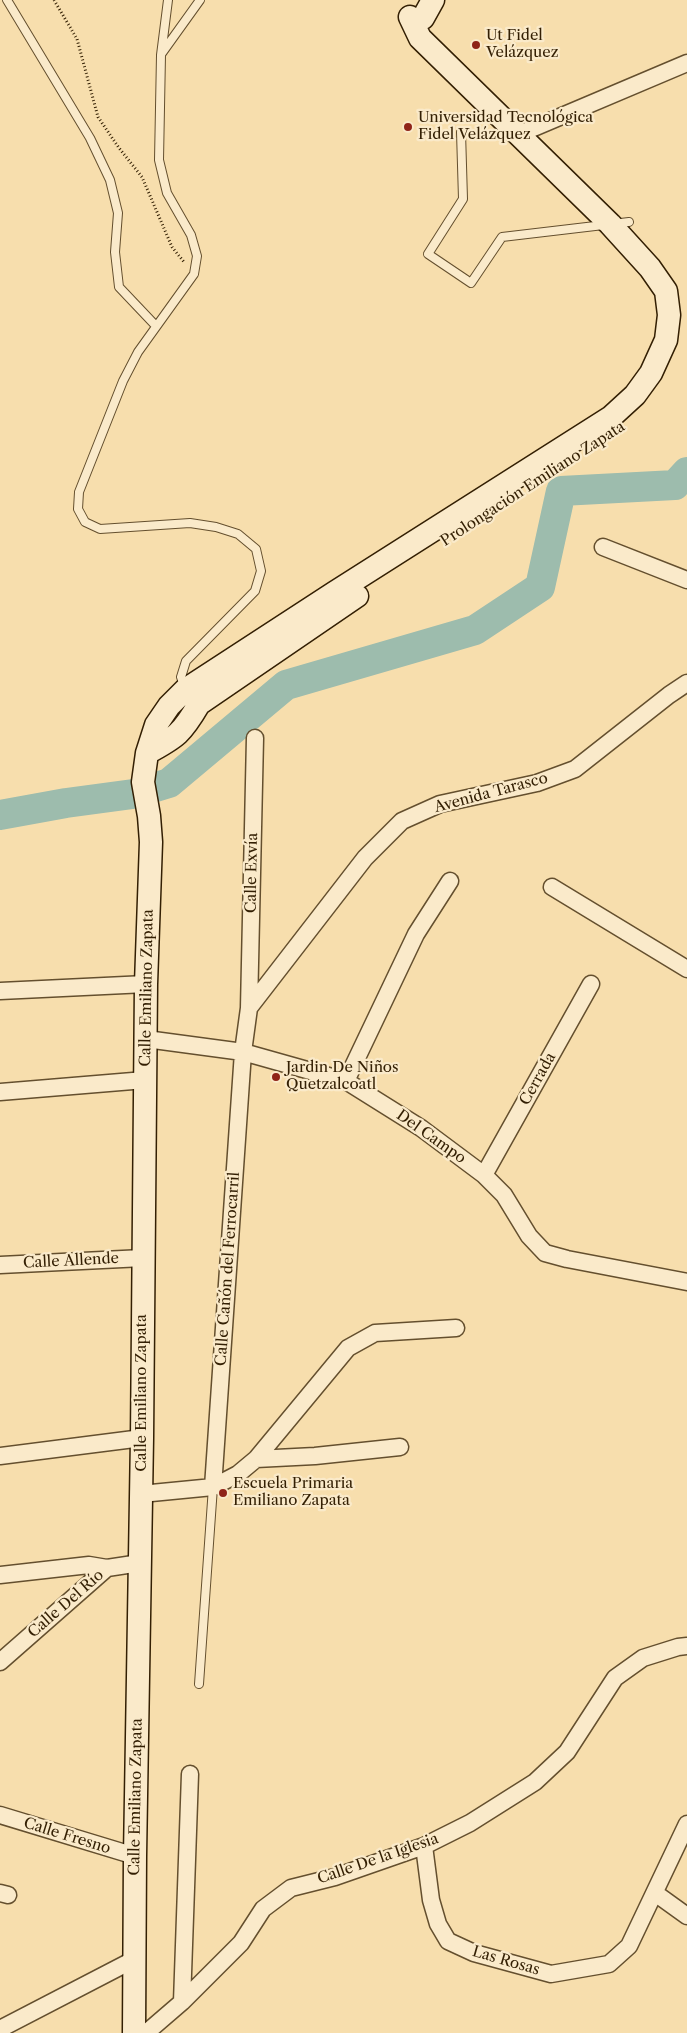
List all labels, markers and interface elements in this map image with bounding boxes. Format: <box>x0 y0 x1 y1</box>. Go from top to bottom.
place label: Ut Fidel Velázquez <box>486 27 558 62</box>
marker: Ut Fidel Velázquez <box>470 39 482 51</box>
place label: Universidad Tecnológica Fidel Velázquez <box>418 109 593 144</box>
marker: Universidad Tecnológica Fidel Velázquez <box>402 121 414 133</box>
street label: Prolongación Emiliano Zapata <box>438 418 628 550</box>
street label: Avenida Tarasco <box>432 769 550 817</box>
street label: Calle Exvía <box>242 833 262 913</box>
street label: Calle Emiliano Zapata <box>137 909 157 1067</box>
street label: Cerrada <box>516 1049 560 1109</box>
place label: Jardin De Niños Quetzalcoatl <box>286 1059 399 1094</box>
marker: Jardin De Niños Quetzalcoatl <box>270 1071 282 1083</box>
street label: Del Campo <box>393 1106 469 1168</box>
street label: Calle Cañón del Ferrocarril <box>212 1171 244 1367</box>
street label: Calle Allende <box>23 1249 119 1273</box>
street label: Calle Emiliano Zapata <box>133 1314 151 1472</box>
place label: Escuela Primaria Emiliano Zapata <box>233 1475 353 1510</box>
marker: Escuela Primaria Emiliano Zapata <box>217 1487 229 1499</box>
street label: Calle Del Río <box>24 1566 108 1642</box>
street label: Calle Emiliano Zapata <box>126 1718 146 1876</box>
street label: Calle Fresno <box>21 1814 113 1858</box>
street label: Calle De la Iglesia <box>315 1830 441 1888</box>
street label: Las Rosas <box>470 1943 542 1979</box>

